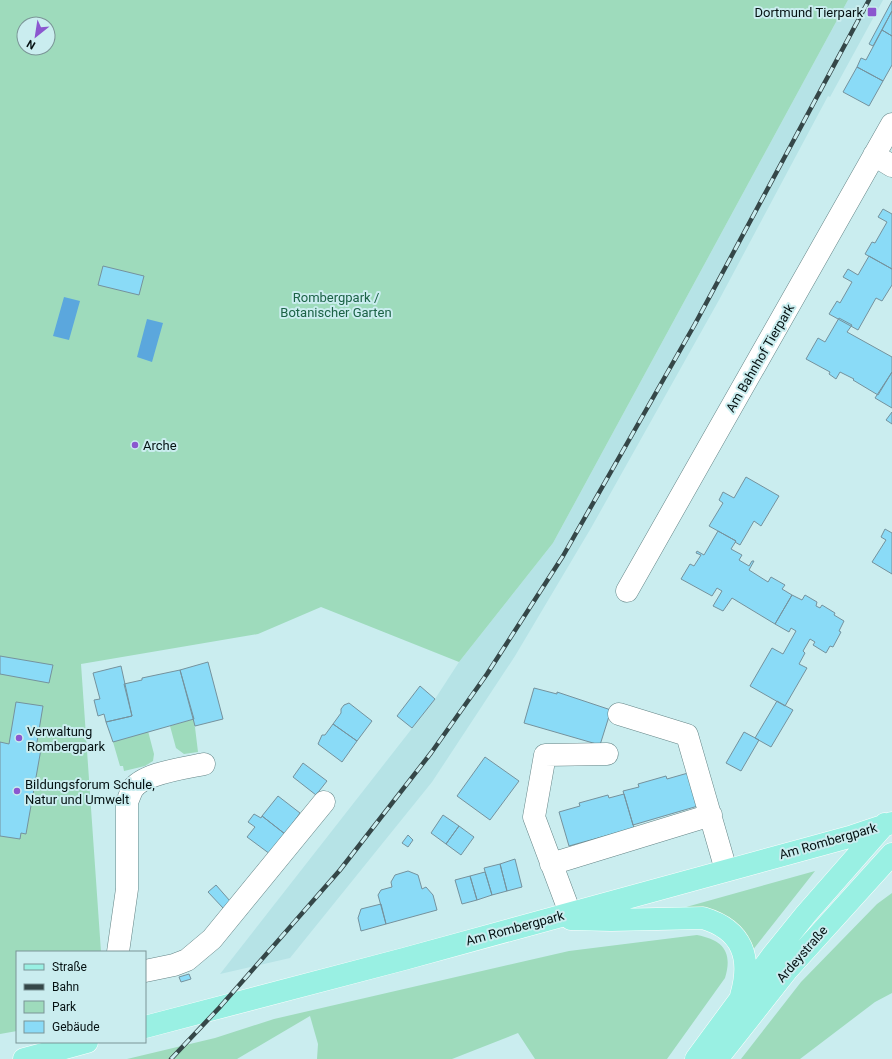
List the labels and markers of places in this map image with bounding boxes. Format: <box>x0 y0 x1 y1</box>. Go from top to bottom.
place label: Dortmund Tierpark <box>754 5 863 20</box>
marker: Dortmund Tierpark <box>866 6 878 18</box>
place label: Arche <box>143 438 177 453</box>
marker: Arche <box>130 440 140 450</box>
place label: Verwaltung Rombergpark <box>27 724 105 754</box>
marker: Verwaltung Rombergpark <box>14 733 24 743</box>
place label: Bildungsforum Schule, Natur und Umwelt <box>25 777 155 807</box>
marker: Bildungsforum Schule, Natur und Umwelt <box>12 786 22 796</box>

